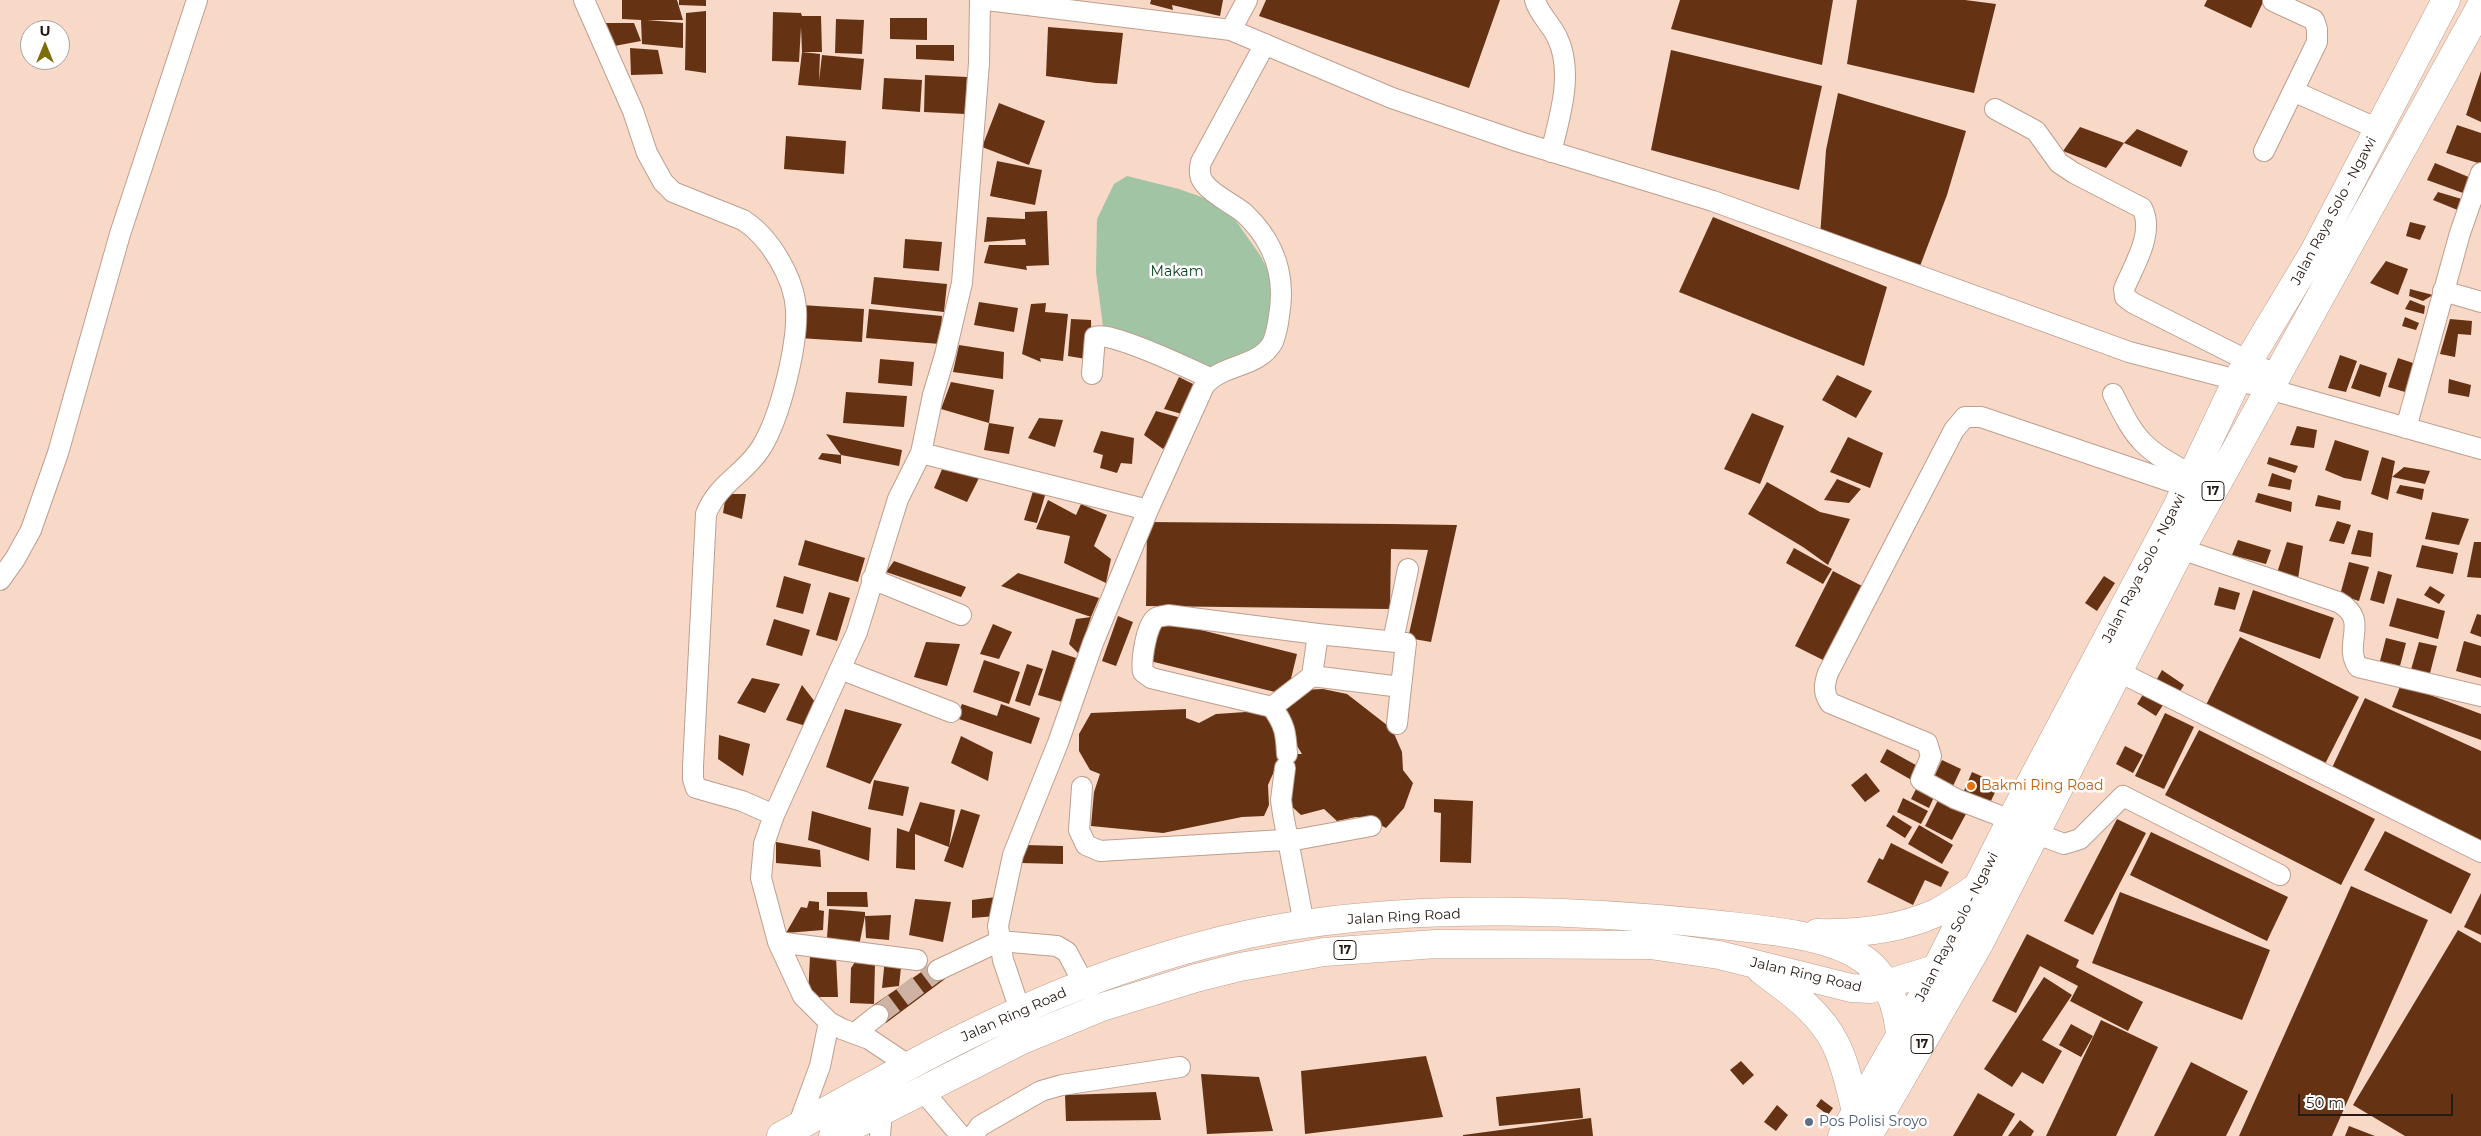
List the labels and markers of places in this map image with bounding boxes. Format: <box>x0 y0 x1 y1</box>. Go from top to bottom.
place label: Bakmi Ring Road <box>1981 778 2104 794</box>
marker: Bakmi Ring Road <box>1965 780 1977 792</box>
place label: Pos Polisi Sroyo <box>1819 1114 1927 1130</box>
marker: Pos Polisi Sroyo <box>1803 1116 1815 1128</box>

